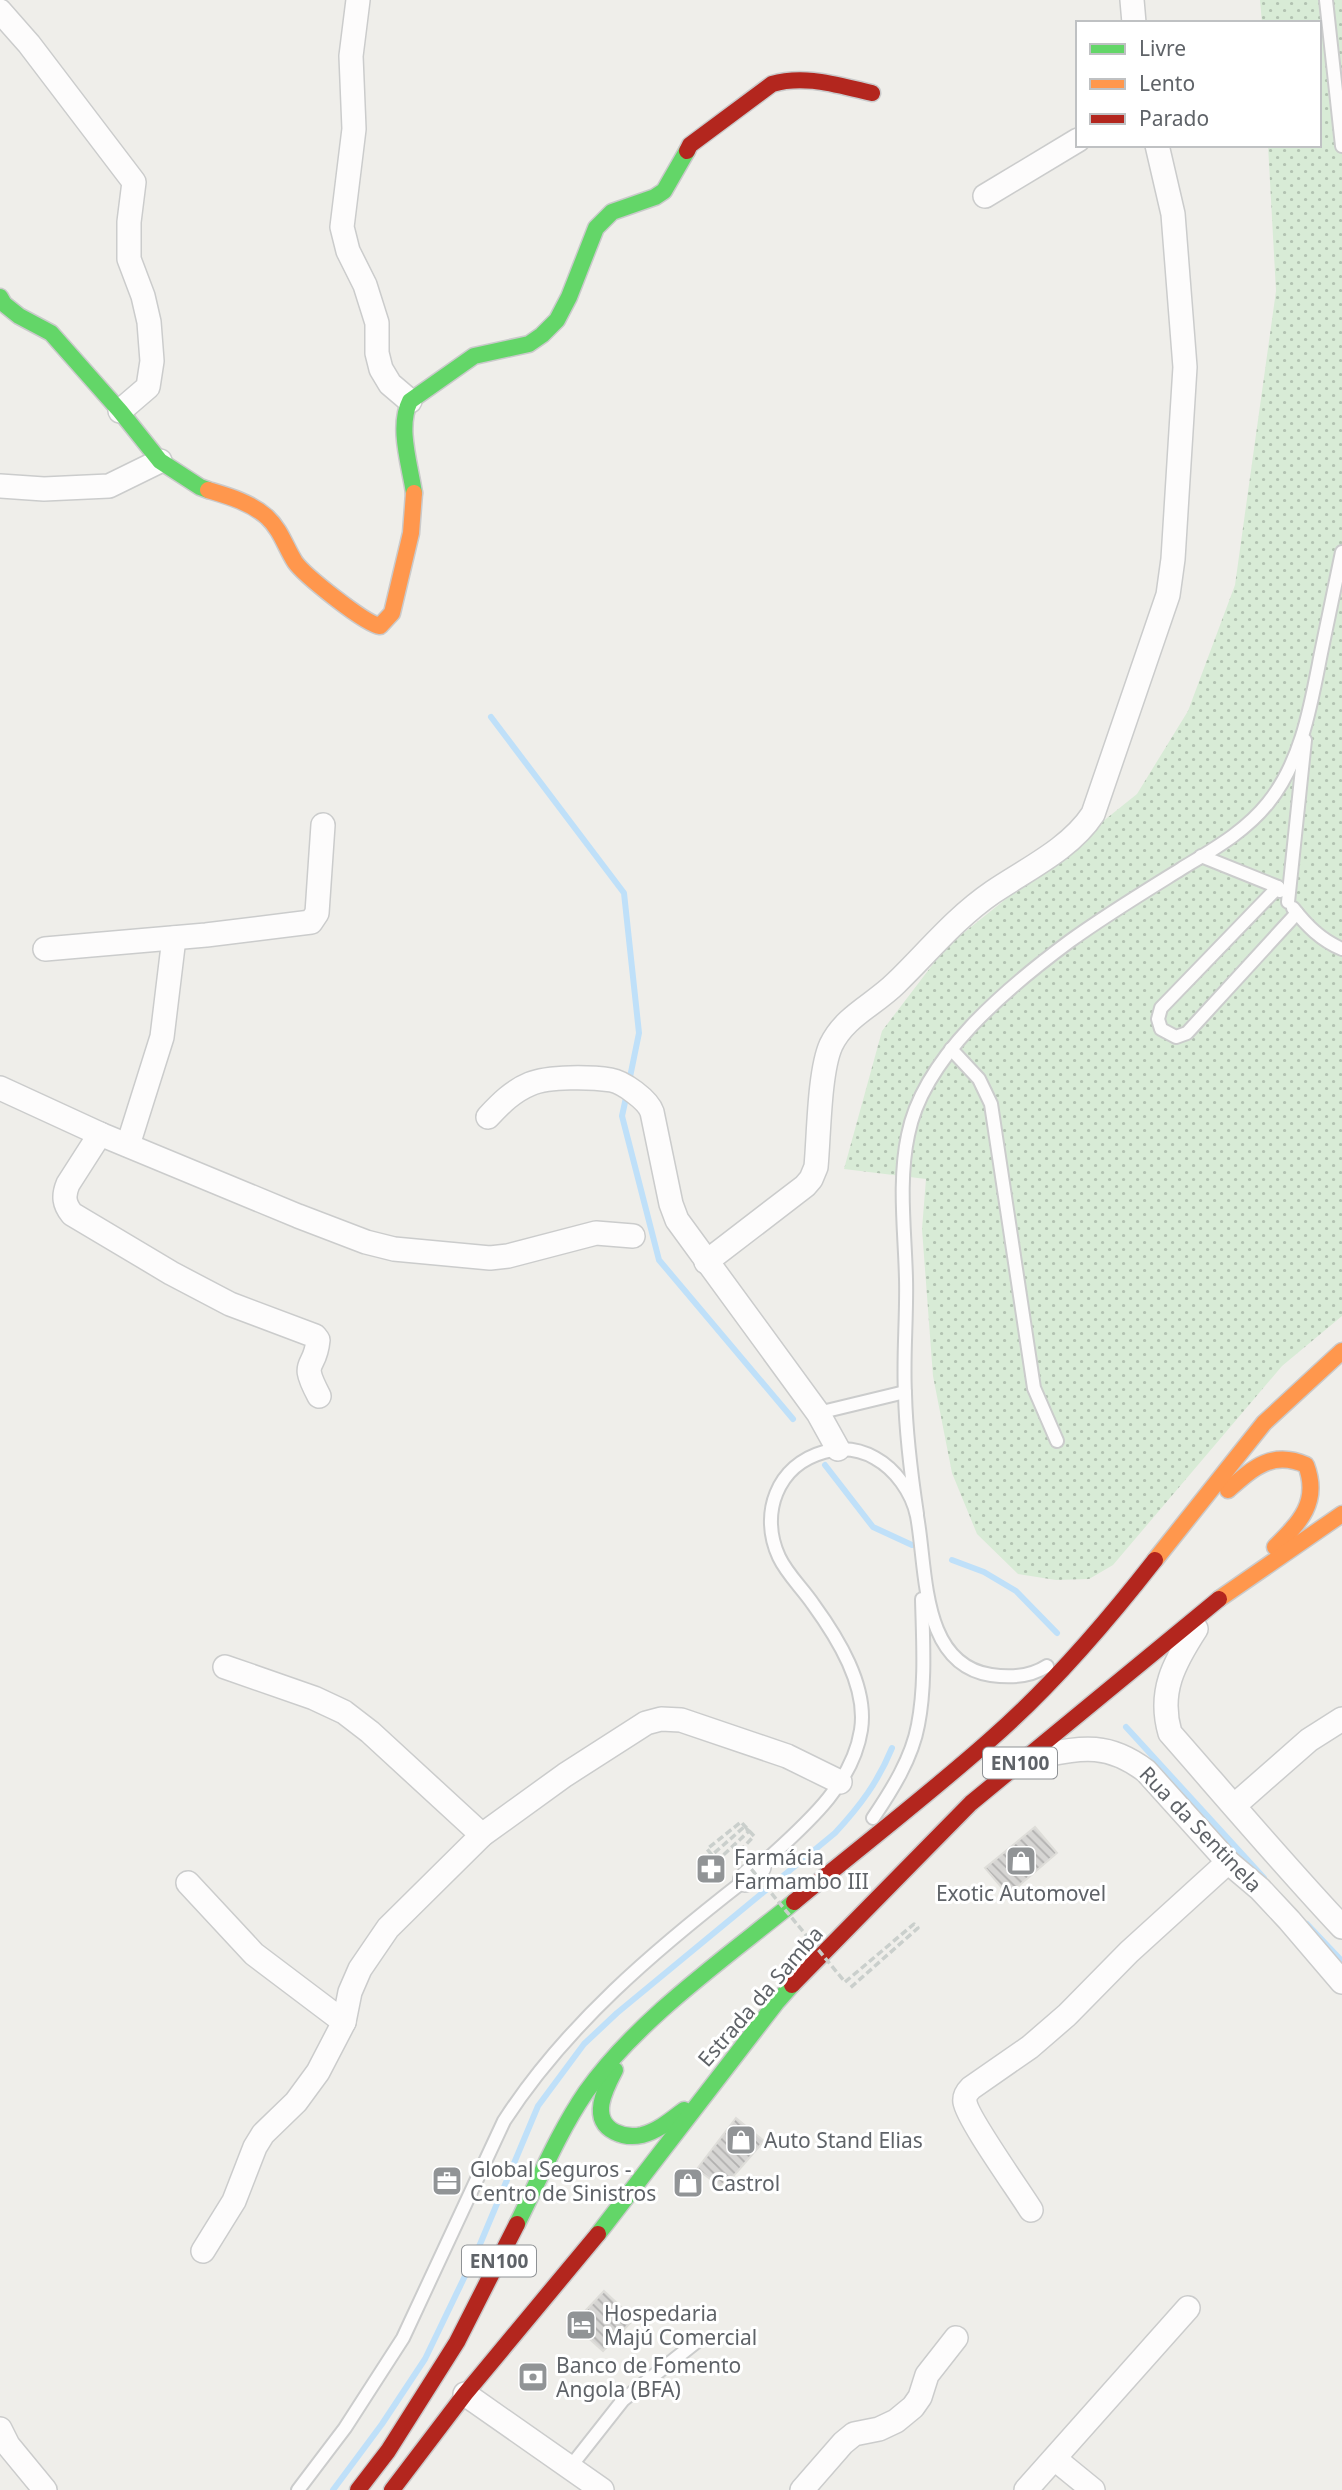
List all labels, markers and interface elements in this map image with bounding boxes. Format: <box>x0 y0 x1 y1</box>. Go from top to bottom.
legend <box>1076 21 1321 147</box>
text: Livre <box>1139 34 1186 62</box>
text: Lento <box>1139 69 1195 97</box>
text: Parado <box>1139 104 1209 132</box>
road number: EN100 <box>983 1748 1057 1778</box>
street label: Rua da Sentinela <box>1134 1760 1268 1898</box>
place label: Farmácia Farmambo III <box>734 1843 869 1895</box>
shop icon: Exotic Automovel <box>1004 1844 1038 1878</box>
pharmacy icon: Farmácia Farmambo III <box>694 1852 728 1886</box>
place label: Exotic Automovel <box>936 1879 1106 1907</box>
street label: Estrada da Samba <box>691 1920 829 2072</box>
shop icon: Auto Stand Elias <box>724 2123 758 2157</box>
place label: Auto Stand Elias <box>764 2126 923 2154</box>
place label: Global Seguros - Centro de Sinistros <box>470 2155 656 2207</box>
office icon: Global Seguros - Centro de Sinistros <box>430 2164 464 2198</box>
shop icon: Castrol <box>671 2166 705 2200</box>
place label: Castrol <box>711 2169 780 2197</box>
road number: EN100 <box>462 2246 536 2276</box>
place label: Hospedaria Majú Comercial <box>604 2299 757 2351</box>
hotel icon: Hospedaria Majú Comercial <box>564 2308 598 2342</box>
place label: Banco de Fomento Angola (BFA) <box>556 2351 741 2403</box>
bank icon: Banco de Fomento Angola (BFA) <box>516 2360 550 2394</box>

